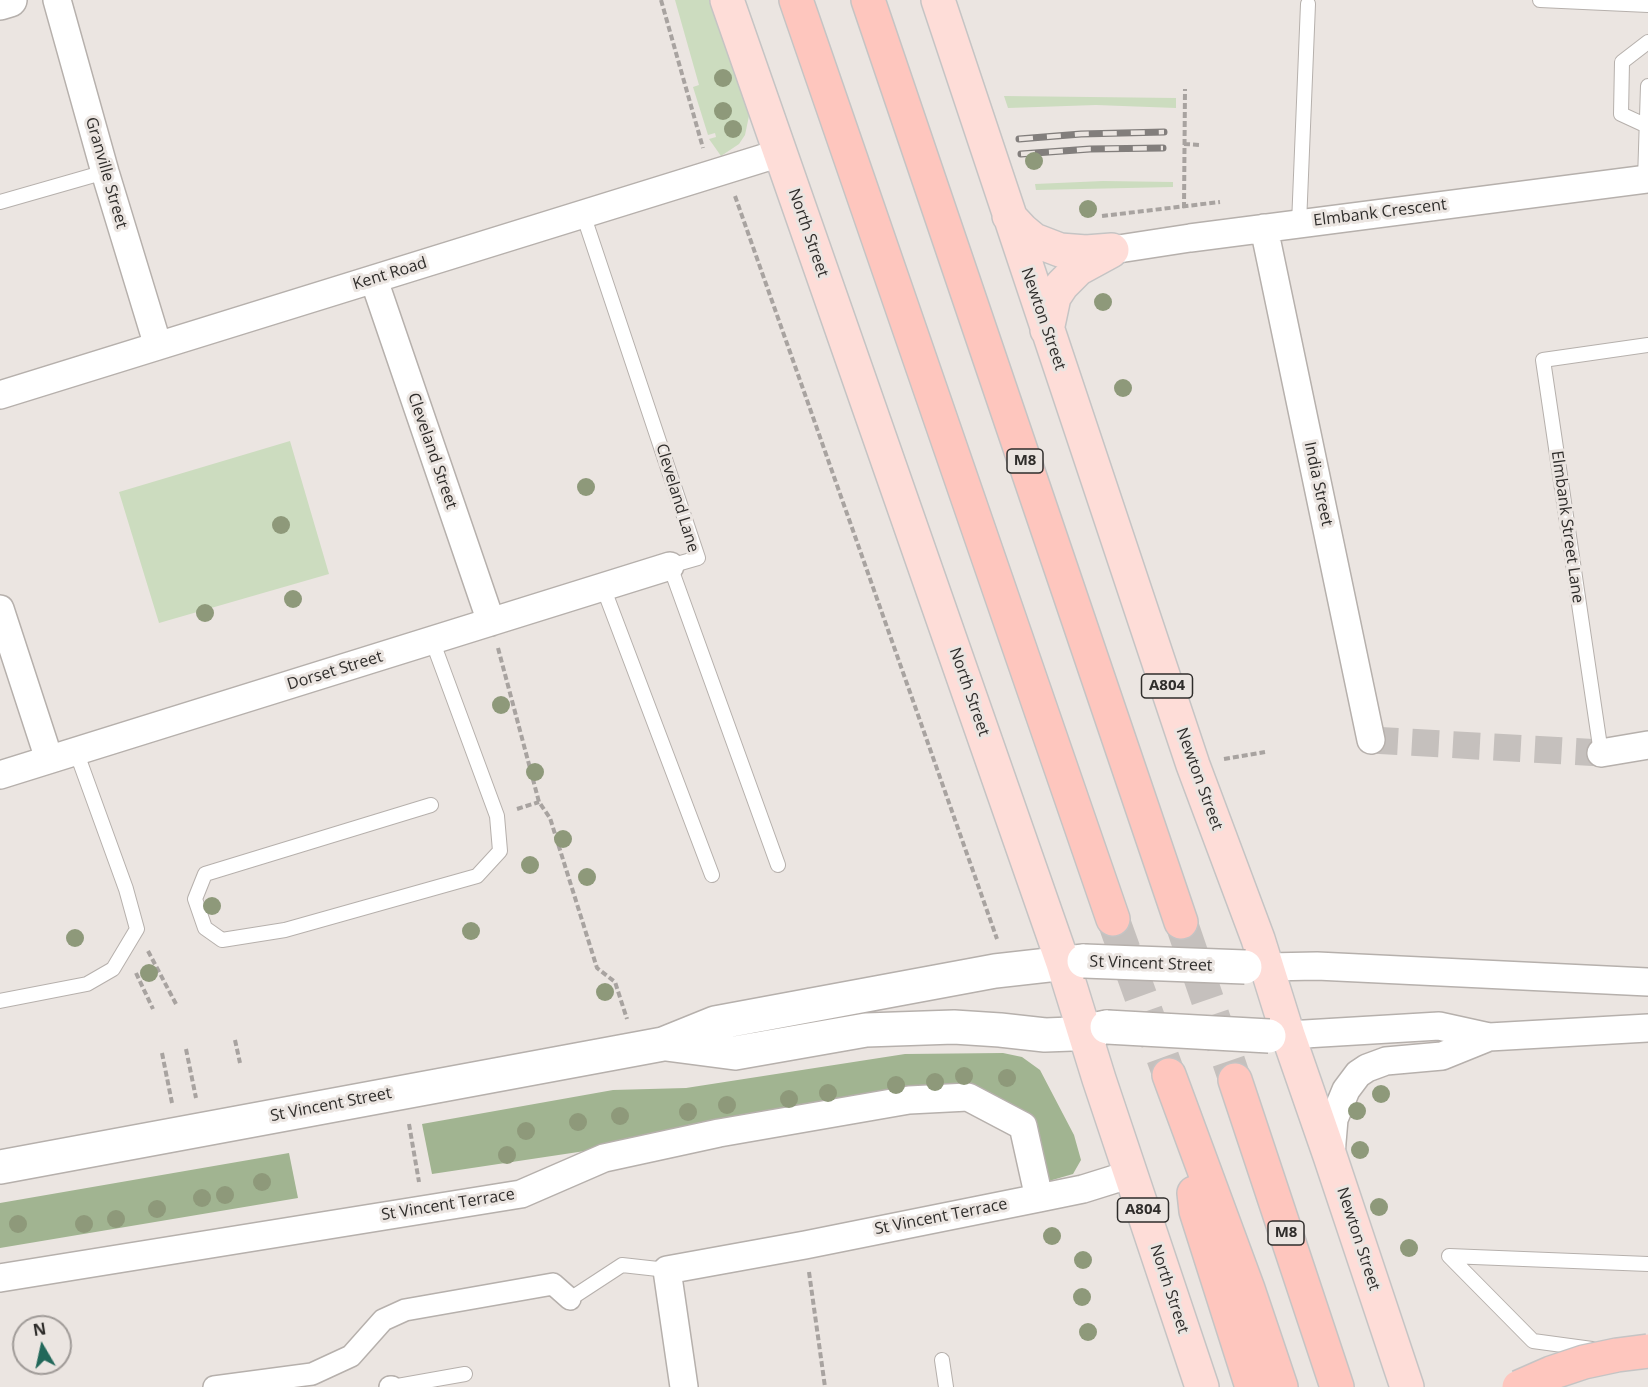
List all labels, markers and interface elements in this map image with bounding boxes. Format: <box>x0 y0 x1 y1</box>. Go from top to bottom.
street label: Granville Street <box>81 115 131 231</box>
street label: North Street <box>784 186 832 280</box>
street label: Elmbank Crescent <box>1312 195 1448 231</box>
street label: Kent Road <box>351 254 429 294</box>
street label: Newton Street <box>1016 265 1070 373</box>
street label: Cleveland Street <box>403 390 461 512</box>
street label: India Street <box>1300 440 1336 528</box>
street label: Cleveland Lane <box>651 441 703 555</box>
road number: M8 <box>1007 449 1043 473</box>
street label: Elmbank Street Lane <box>1547 450 1587 604</box>
street label: North Street <box>945 645 993 739</box>
street label: Dorset Street <box>285 647 385 695</box>
road number: A804 <box>1142 674 1192 698</box>
street label: Newton Street <box>1172 725 1226 833</box>
street label: St Vincent Street <box>1089 952 1213 976</box>
street label: St Vincent Street <box>269 1084 393 1126</box>
street label: St Vincent Terrace <box>380 1185 516 1225</box>
street label: Newton Street <box>1332 1185 1384 1293</box>
street label: St Vincent Terrace <box>873 1195 1009 1239</box>
road number: A804 <box>1118 1198 1168 1222</box>
road number: M8 <box>1268 1221 1304 1245</box>
street label: North Street <box>1146 1242 1192 1336</box>
north arrow <box>12 1315 72 1375</box>
text: N <box>31 1317 48 1341</box>

